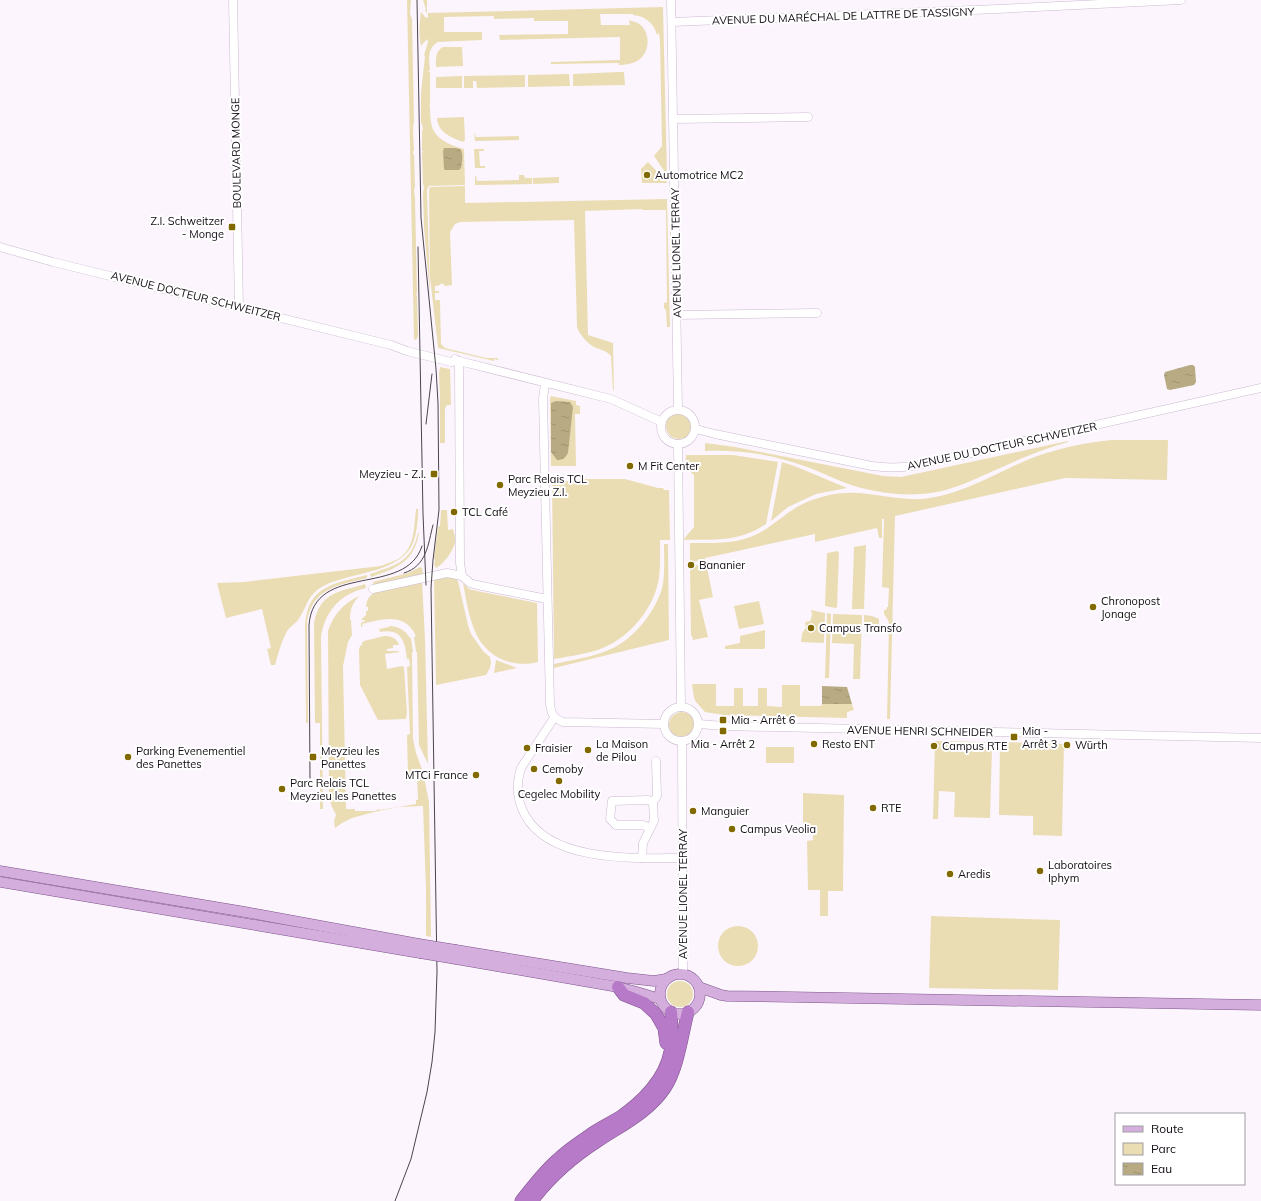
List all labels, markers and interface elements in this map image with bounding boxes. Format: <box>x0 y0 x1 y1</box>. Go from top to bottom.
street label: AVENUE DU MARÉCHAL DE LATTRE DE TASSIGNY <box>712 4 975 28</box>
street label: BOULEVARD MONGE <box>228 97 244 209</box>
place label: Automotrice MC2 <box>655 168 744 182</box>
marker: Automotrice MC2 <box>642 170 652 180</box>
street label: AVENUE LIONEL TERRAY <box>668 187 684 318</box>
place label: Z.I. Schweitzer - Monge <box>150 214 224 241</box>
marker: Z.I. Schweitzer - Monge <box>227 222 237 232</box>
street label: AVENUE DOCTEUR SCHWEITZER <box>110 268 283 324</box>
street label: AVENUE DU DOCTEUR SCHWEITZER <box>906 419 1099 473</box>
place label: M Fit Center <box>638 459 699 473</box>
marker: M Fit Center <box>625 461 635 471</box>
place label: Meyzieu - Z.I. <box>359 467 426 481</box>
marker: Meyzieu - Z.I. <box>429 469 439 479</box>
place label: Parc Relais TCL Meyzieu Z.I. <box>508 472 587 499</box>
marker: Parc Relais TCL Meyzieu Z.I. <box>495 480 505 490</box>
place label: TCL Café <box>462 505 508 519</box>
marker: TCL Café <box>449 507 459 517</box>
place label: Bananier <box>699 558 745 572</box>
marker: Bananier <box>686 560 696 570</box>
place label: Chronopost Jonage <box>1101 594 1160 621</box>
marker: Chronopost Jonage <box>1088 602 1098 612</box>
place label: Campus Transfo <box>819 621 902 635</box>
marker: Campus Transfo <box>806 623 816 633</box>
place label: Mia - Arrêt 6 <box>731 713 796 727</box>
marker: Mia - Arrêt 6 <box>718 715 728 725</box>
street label: AVENUE HENRI SCHNEIDER <box>847 723 994 739</box>
place label: Mia - Arrêt 3 <box>1022 724 1057 751</box>
marker: Mia - Arrêt 2 <box>718 726 728 736</box>
marker: Mia - Arrêt 3 <box>1009 732 1019 742</box>
place label: La Maison de Pilou <box>596 737 648 764</box>
place label: Mia - Arrêt 2 <box>691 737 756 751</box>
place label: Resto ENT <box>822 737 876 751</box>
place label: Würth <box>1075 738 1108 752</box>
marker: Resto ENT <box>809 739 819 749</box>
place label: Campus RTE <box>942 739 1007 753</box>
marker: Würth <box>1062 740 1072 750</box>
place label: Fraisier <box>535 741 572 755</box>
marker: Campus RTE <box>929 741 939 751</box>
marker: Fraisier <box>522 743 532 753</box>
place label: Parking Evenementiel des Panettes <box>136 744 245 771</box>
place label: Meyzieu les Panettes <box>321 744 380 771</box>
marker: La Maison de Pilou <box>583 745 593 755</box>
marker: Parking Evenementiel des Panettes <box>123 752 133 762</box>
marker: Meyzieu les Panettes <box>308 752 318 762</box>
place label: Cemoby <box>542 762 584 776</box>
marker: Cemoby <box>529 764 539 774</box>
place label: MTCi France <box>405 768 468 782</box>
marker: MTCi France <box>471 770 481 780</box>
place label: Parc Relais TCL Meyzieu les Panettes <box>290 776 396 803</box>
marker: Cegelec Mobility <box>554 776 564 786</box>
marker: Parc Relais TCL Meyzieu les Panettes <box>277 784 287 794</box>
place label: Cegelec Mobility <box>518 787 600 801</box>
place label: RTE <box>881 801 902 815</box>
marker: RTE <box>868 803 878 813</box>
place label: Manguier <box>701 804 749 818</box>
marker: Manguier <box>688 806 698 816</box>
place label: Campus Veolia <box>740 822 816 836</box>
marker: Campus Veolia <box>727 824 737 834</box>
street label: AVENUE LIONEL TERRAY <box>676 828 690 959</box>
place label: Laboratoires Iphym <box>1048 858 1112 885</box>
marker: Laboratoires Iphym <box>1035 866 1045 876</box>
place label: Aredis <box>958 867 991 881</box>
marker: Aredis <box>945 869 955 879</box>
legend <box>1115 1113 1245 1185</box>
text: Route <box>1151 1121 1184 1136</box>
text: Parc <box>1151 1141 1176 1156</box>
text: Eau <box>1151 1161 1172 1176</box>

